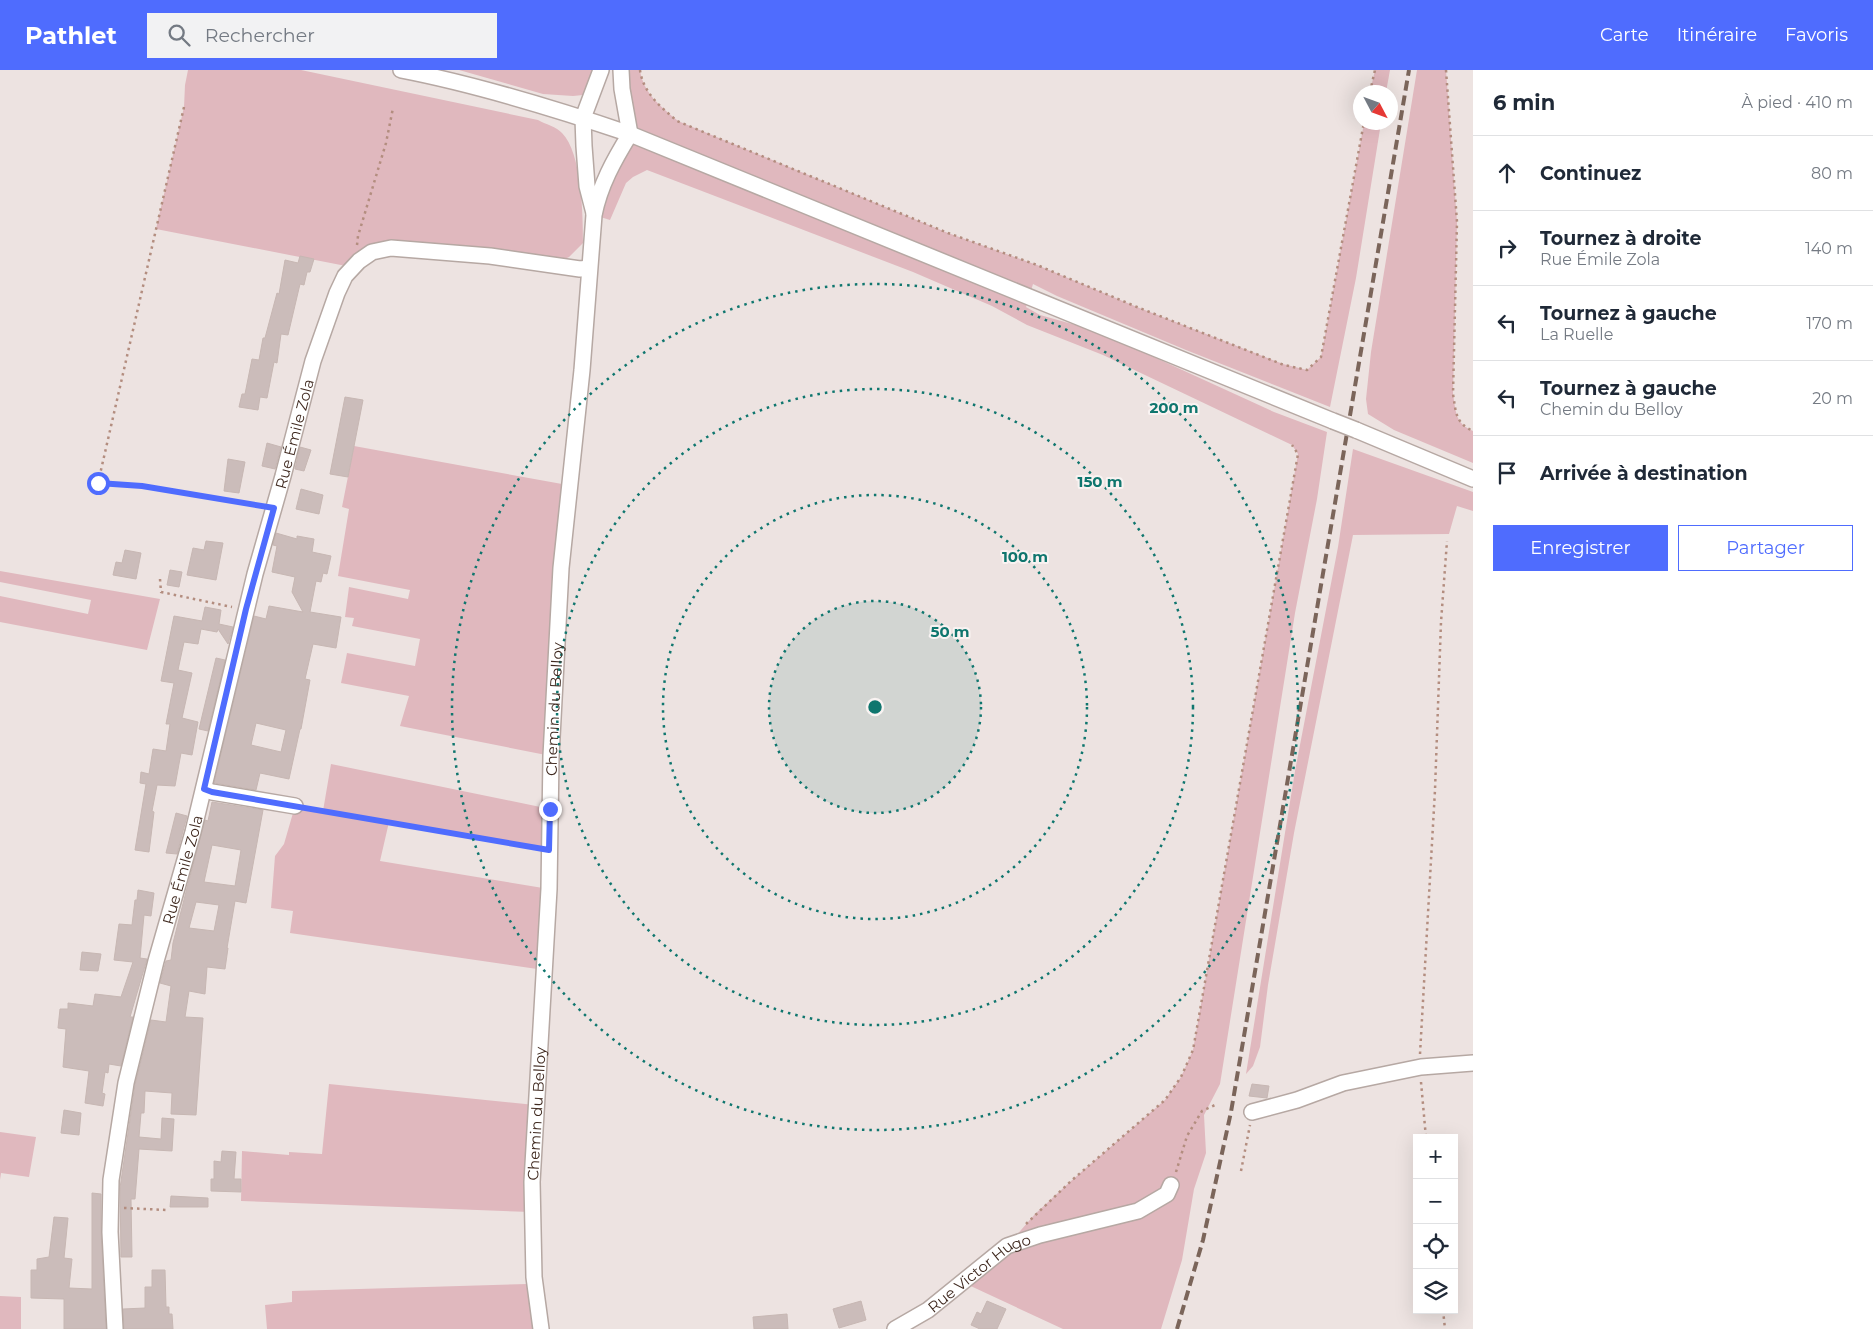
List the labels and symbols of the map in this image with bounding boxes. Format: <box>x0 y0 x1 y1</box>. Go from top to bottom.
north arrow <box>1353 85 1398 130</box>
street label: Rue Émile Zola <box>270 377 317 491</box>
text: 200 m <box>1149 398 1199 417</box>
route start <box>87 472 110 495</box>
text: 150 m <box>1078 472 1122 491</box>
text: 100 m <box>1002 547 1048 566</box>
text: 50 m <box>930 622 970 641</box>
street label: Chemin du Belloy <box>541 641 567 776</box>
centre of rings <box>866 698 884 716</box>
route end <box>539 798 562 821</box>
street label: Rue Émile Zola <box>158 813 206 926</box>
street label: Chemin du Belloy <box>523 1045 549 1181</box>
street label: Rue Victor Hugo <box>924 1229 1033 1316</box>

